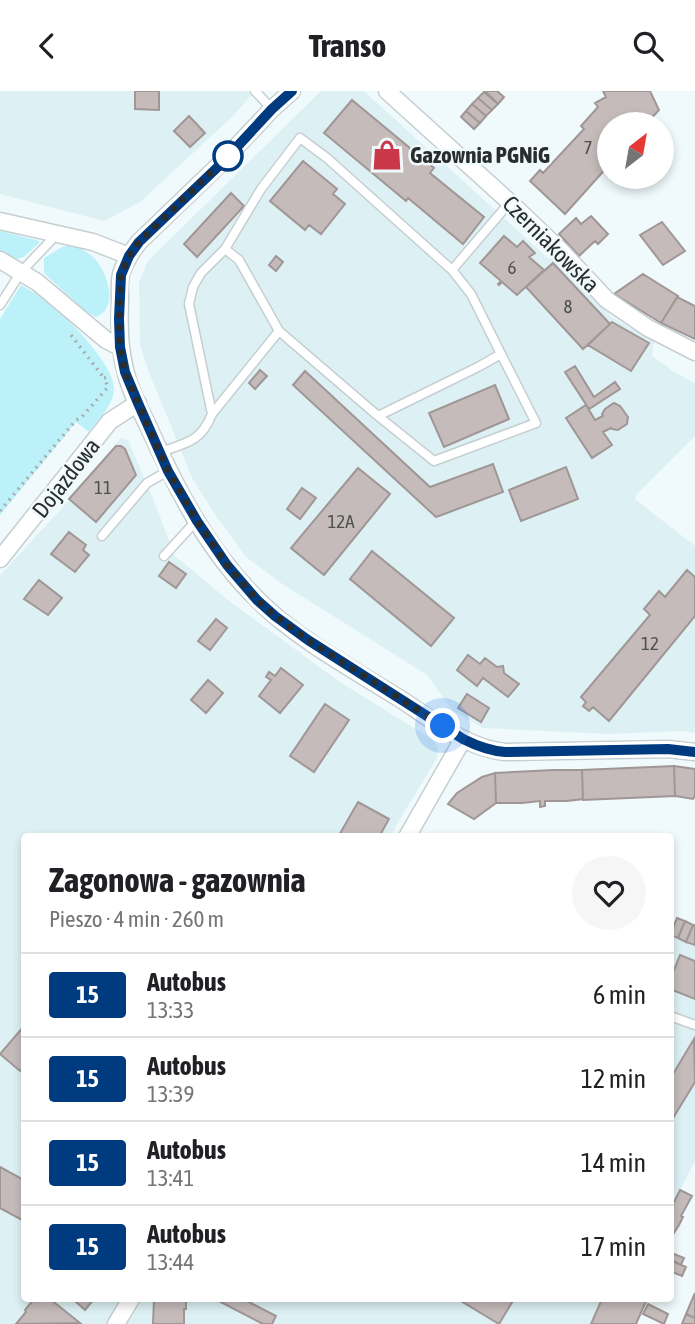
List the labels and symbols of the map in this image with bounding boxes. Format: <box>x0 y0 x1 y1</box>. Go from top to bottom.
north arrow <box>597 112 674 189</box>
house number: 7 <box>584 136 592 158</box>
shop icon: Gazownia PGNiG <box>370 138 404 172</box>
unlabelled marker <box>213 141 243 171</box>
place label: Gazownia PGNiG <box>410 142 550 168</box>
street label: Czerniakowska <box>497 190 605 298</box>
house number: 6 <box>508 256 517 278</box>
house number: 8 <box>564 295 573 317</box>
street label: Dojazdowa <box>27 433 105 523</box>
house number: 11 <box>94 476 112 498</box>
house number: 12A <box>327 510 355 532</box>
house number: 12 <box>641 632 659 654</box>
your location <box>425 708 460 743</box>

